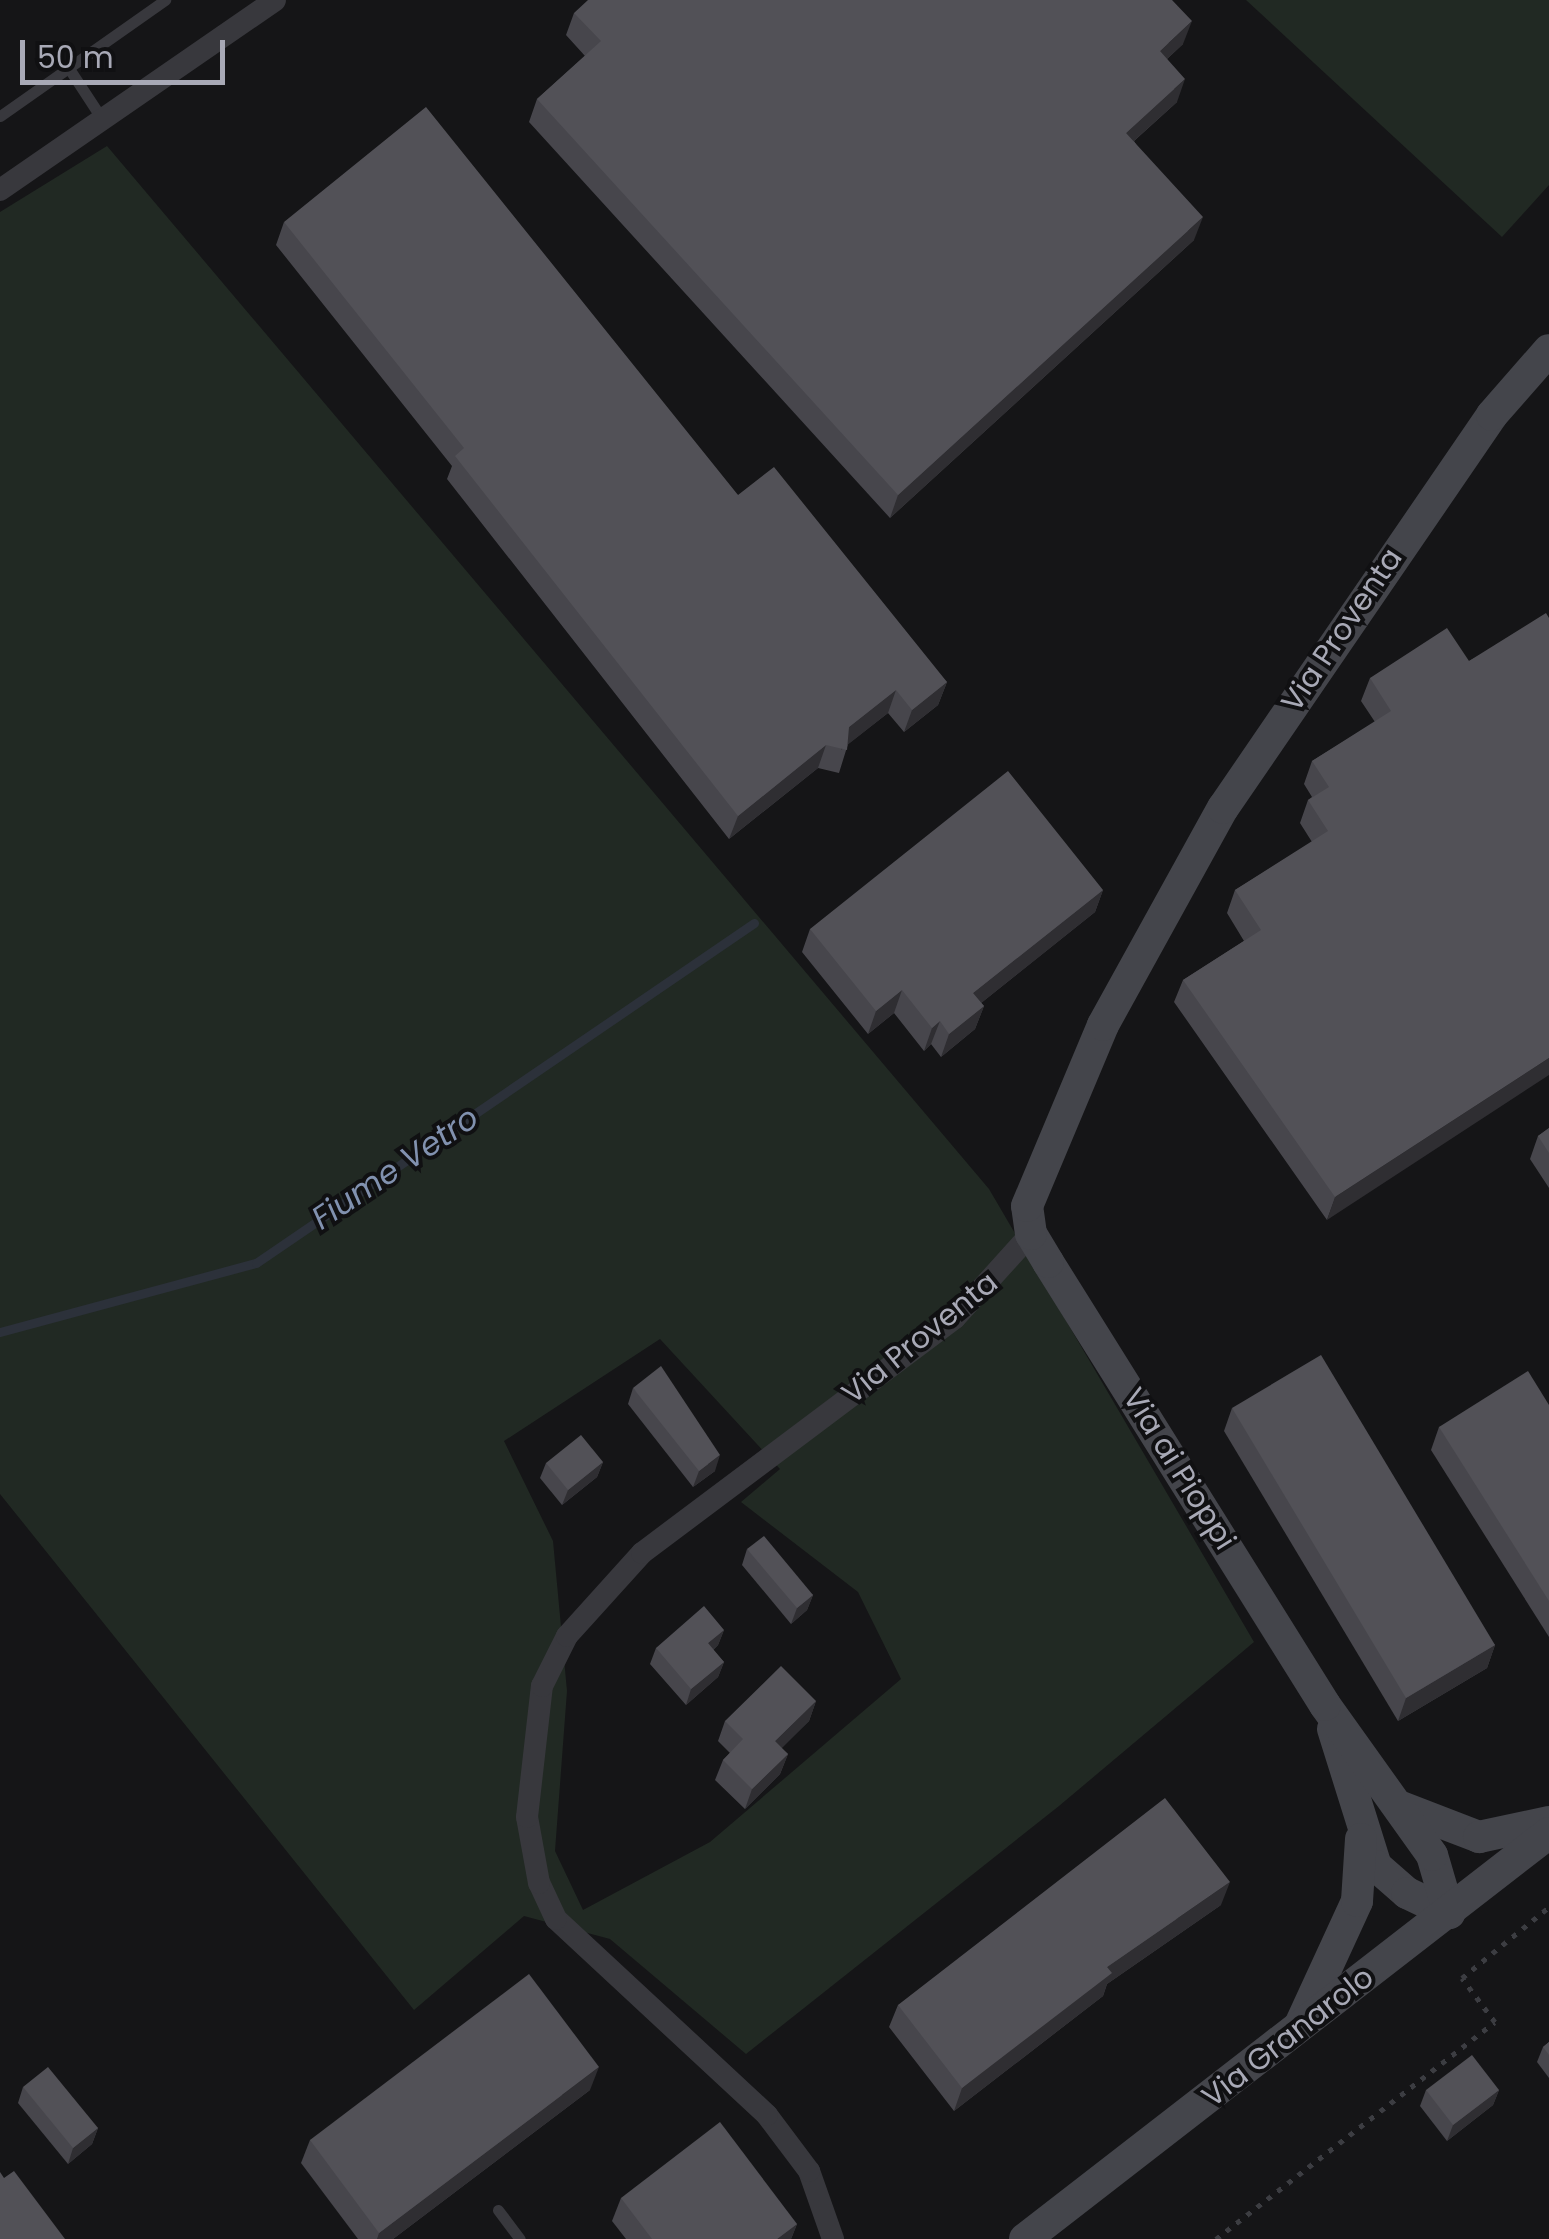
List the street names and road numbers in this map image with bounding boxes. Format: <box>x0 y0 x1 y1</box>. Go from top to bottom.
street label: Via Proventa <box>1274 541 1410 719</box>
street label: Via Proventa <box>835 1264 1005 1412</box>
street label: Via ai Pioppi <box>1115 1382 1243 1556</box>
street label: Via Granarolo <box>1195 1959 1381 2115</box>

